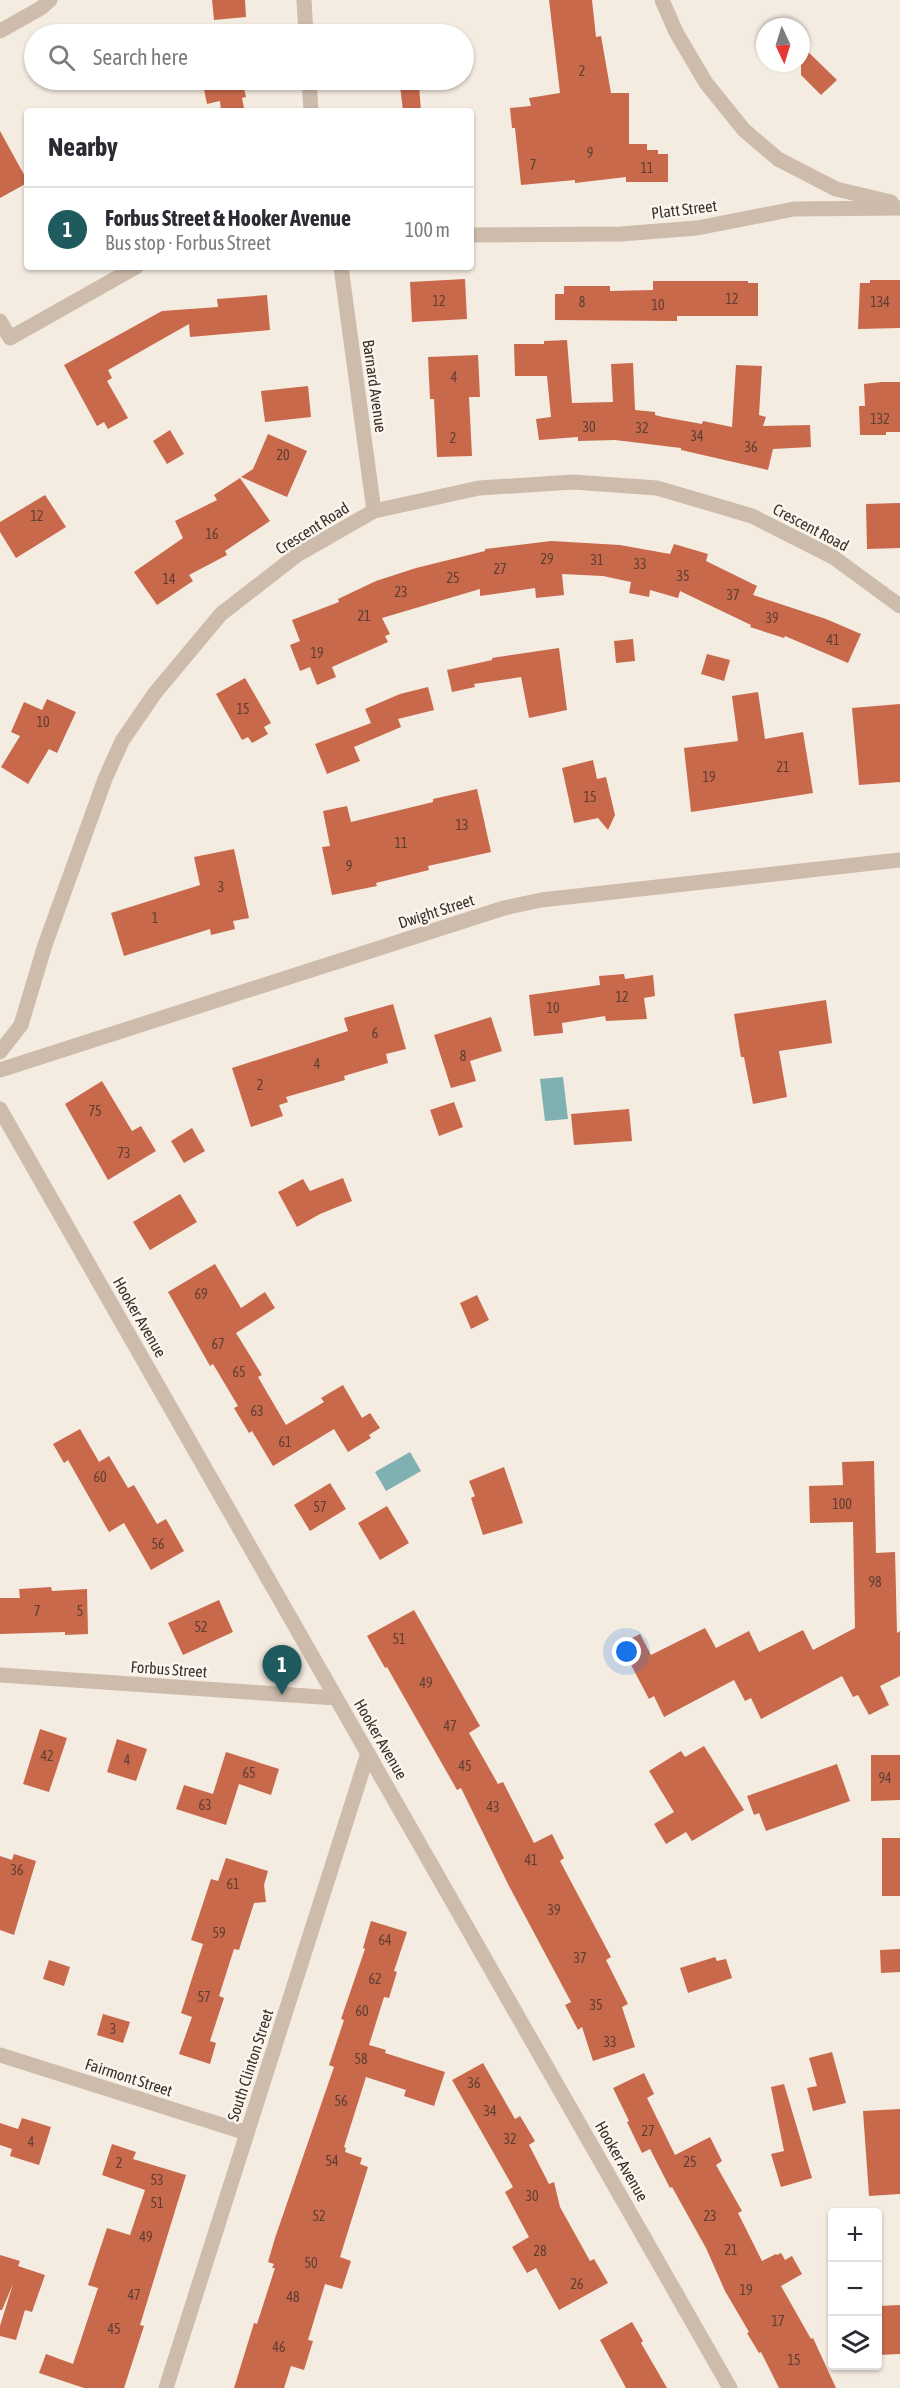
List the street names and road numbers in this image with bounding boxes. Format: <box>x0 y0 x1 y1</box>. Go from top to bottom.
street label: Platt Street <box>650 196 718 222</box>
street label: Barnard Avenue <box>360 338 390 434</box>
street label: Crescent Road <box>272 498 352 558</box>
street label: Crescent Road <box>770 500 852 554</box>
street label: Dwight Street <box>396 890 477 933</box>
street label: Hooker Avenue <box>110 1274 170 1360</box>
street label: Forbus Street <box>130 1657 208 1681</box>
street label: Hooker Avenue <box>351 1696 411 1782</box>
street label: South Clinton Street <box>223 2006 277 2123</box>
street label: Fairmont Street <box>83 2054 175 2100</box>
street label: Hooker Avenue <box>592 2118 652 2204</box>

